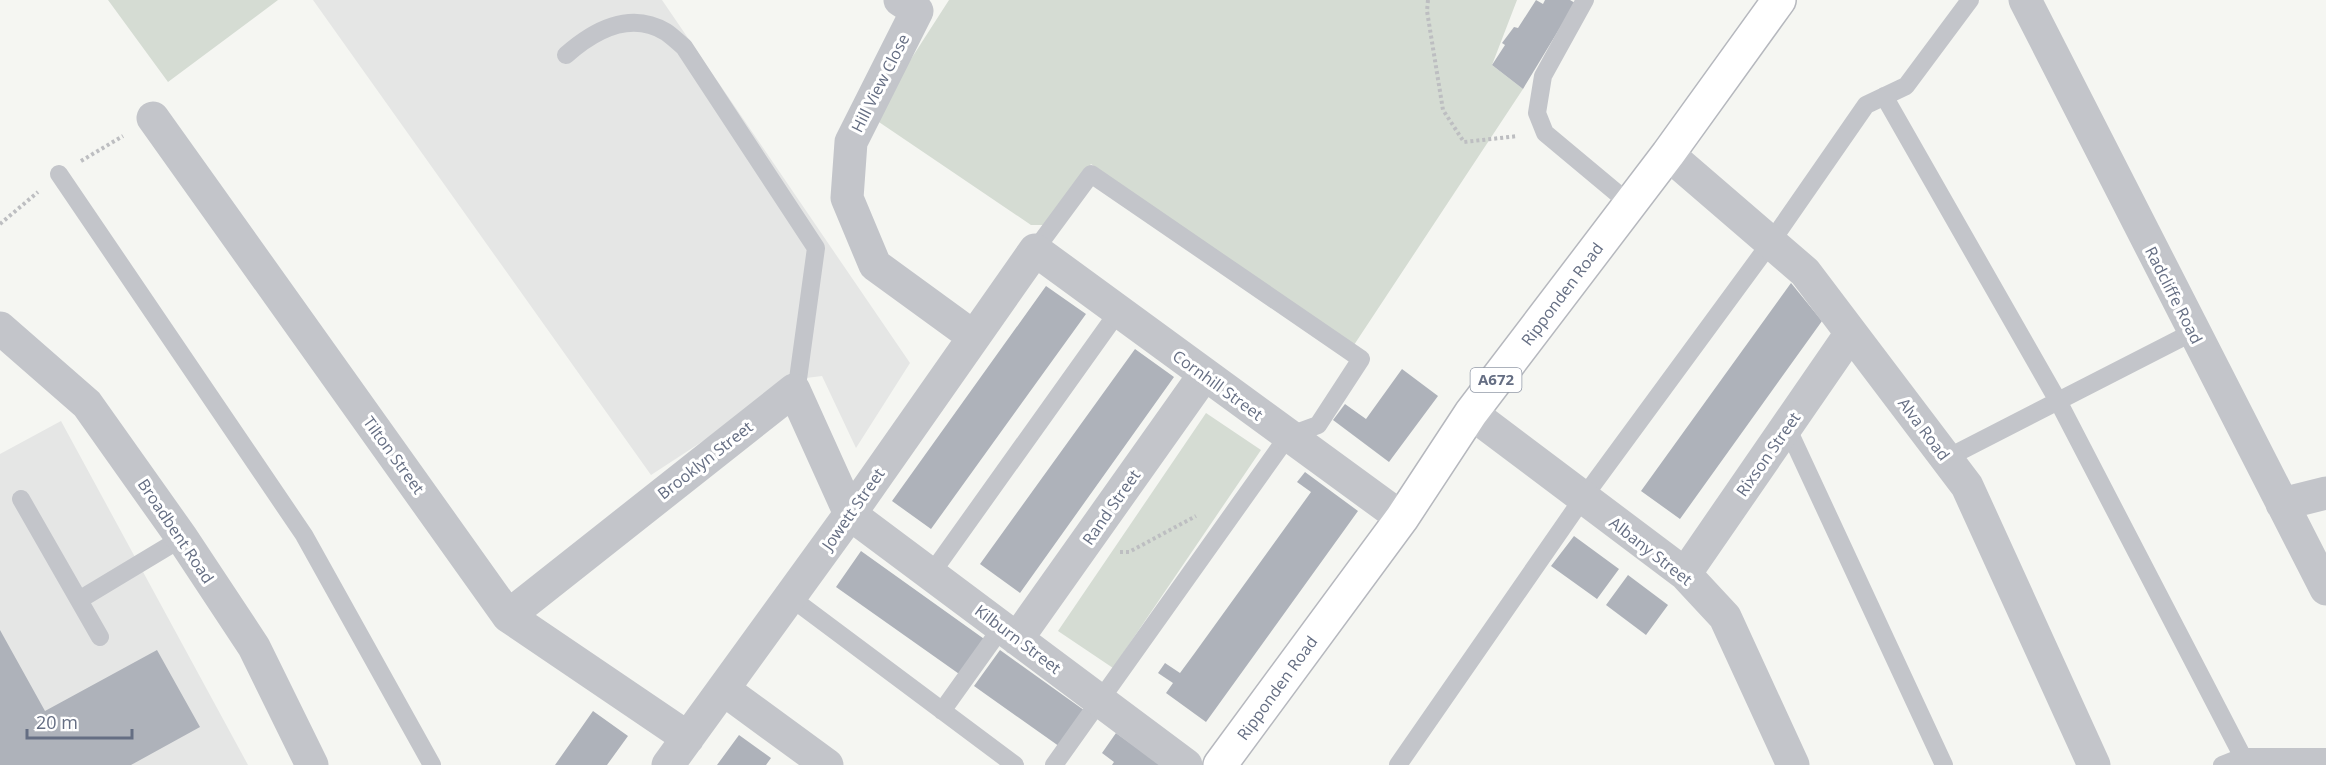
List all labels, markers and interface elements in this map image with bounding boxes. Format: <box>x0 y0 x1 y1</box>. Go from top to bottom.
street label: Hill View Close <box>846 30 914 136</box>
street label: Ripponden Road <box>1516 238 1608 350</box>
street label: Radcliffe Road <box>2140 243 2208 347</box>
street label: Cornhill Street <box>1168 345 1268 425</box>
road number: A672 <box>1470 368 1522 392</box>
street label: Alva Road <box>1893 393 1955 465</box>
street label: Rixson Street <box>1731 407 1805 501</box>
street label: Tilton Street <box>358 412 430 498</box>
street label: Brooklyn Street <box>653 416 757 504</box>
street label: Jowett Street <box>815 463 890 556</box>
street label: Rand Street <box>1077 465 1145 549</box>
street label: Broadbent Road <box>133 474 219 588</box>
street label: Albany Street <box>1605 512 1697 590</box>
street label: Kilburn Street <box>970 599 1066 679</box>
street label: Ripponden Road <box>1232 631 1322 745</box>
scale bar <box>27 702 132 740</box>
text: 20 m <box>36 710 78 734</box>

